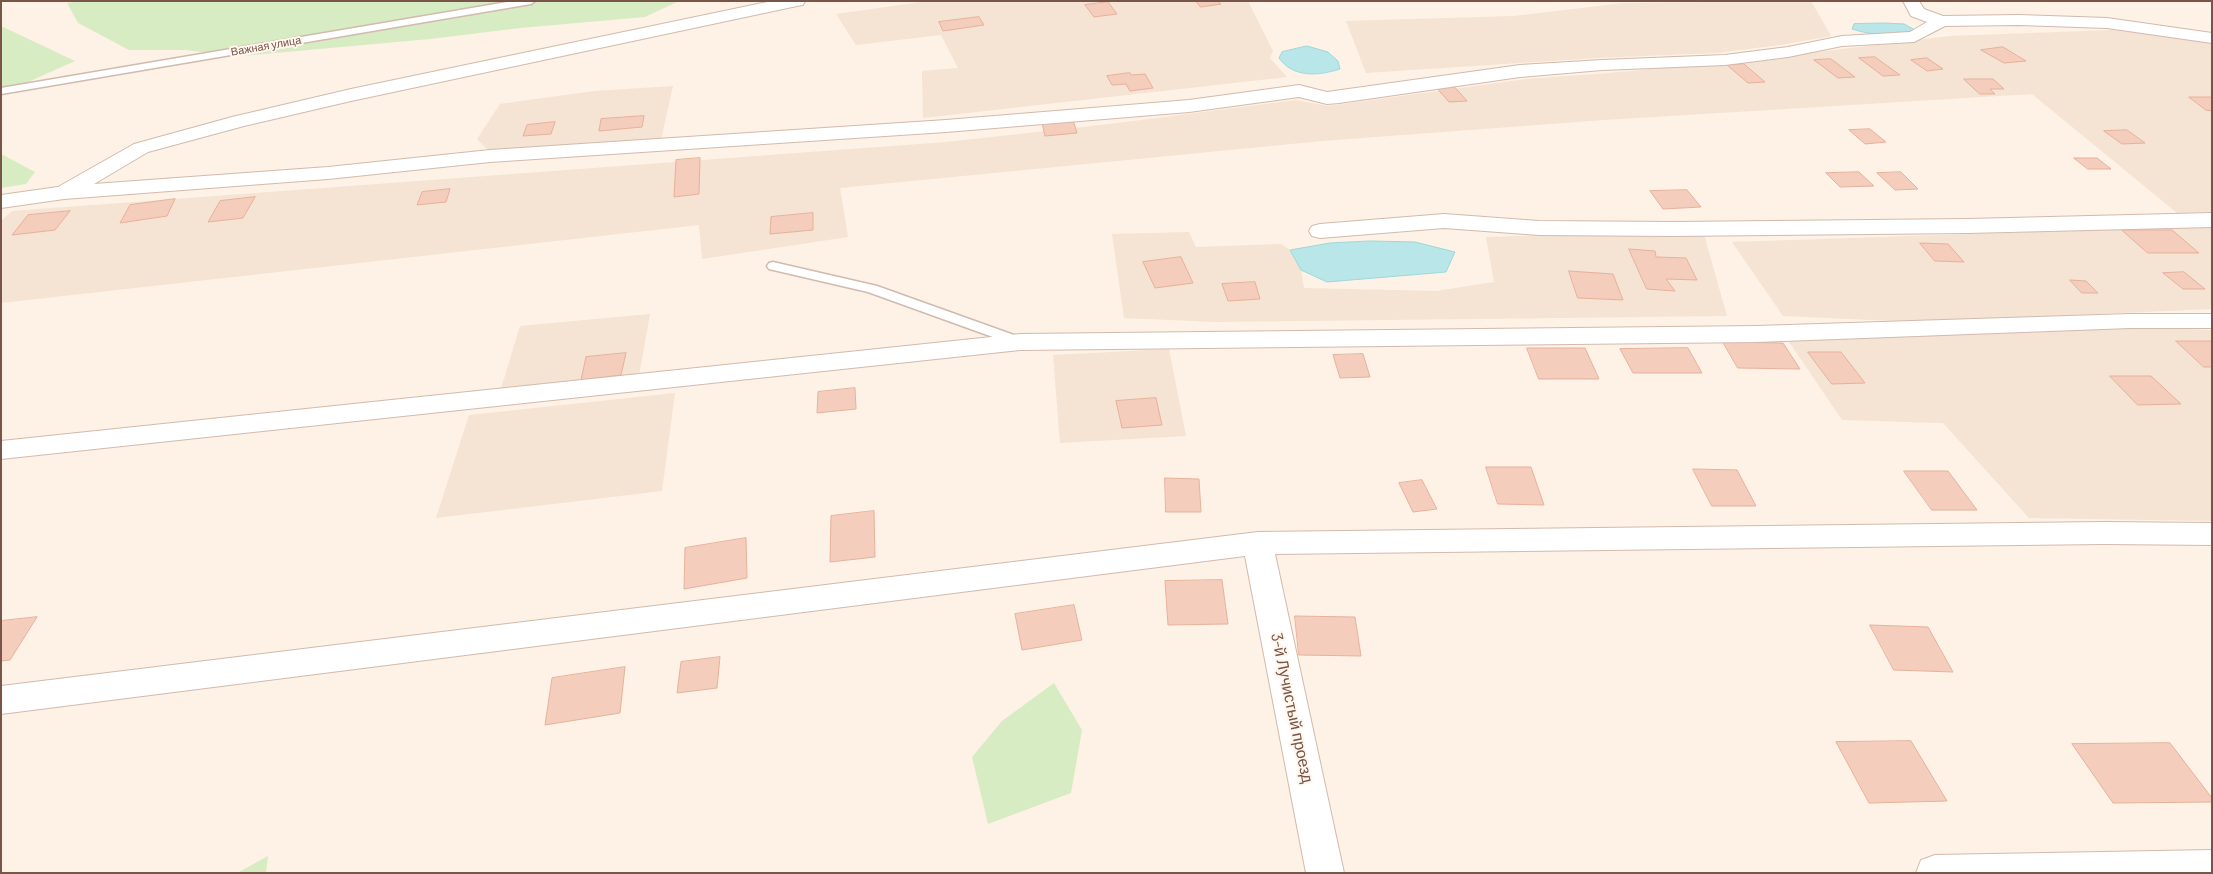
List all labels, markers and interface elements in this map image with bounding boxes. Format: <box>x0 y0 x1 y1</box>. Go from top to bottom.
street label: Важная улица <box>230 33 302 59</box>
street label: 3-й Лучистый проезд <box>1267 631 1317 785</box>

